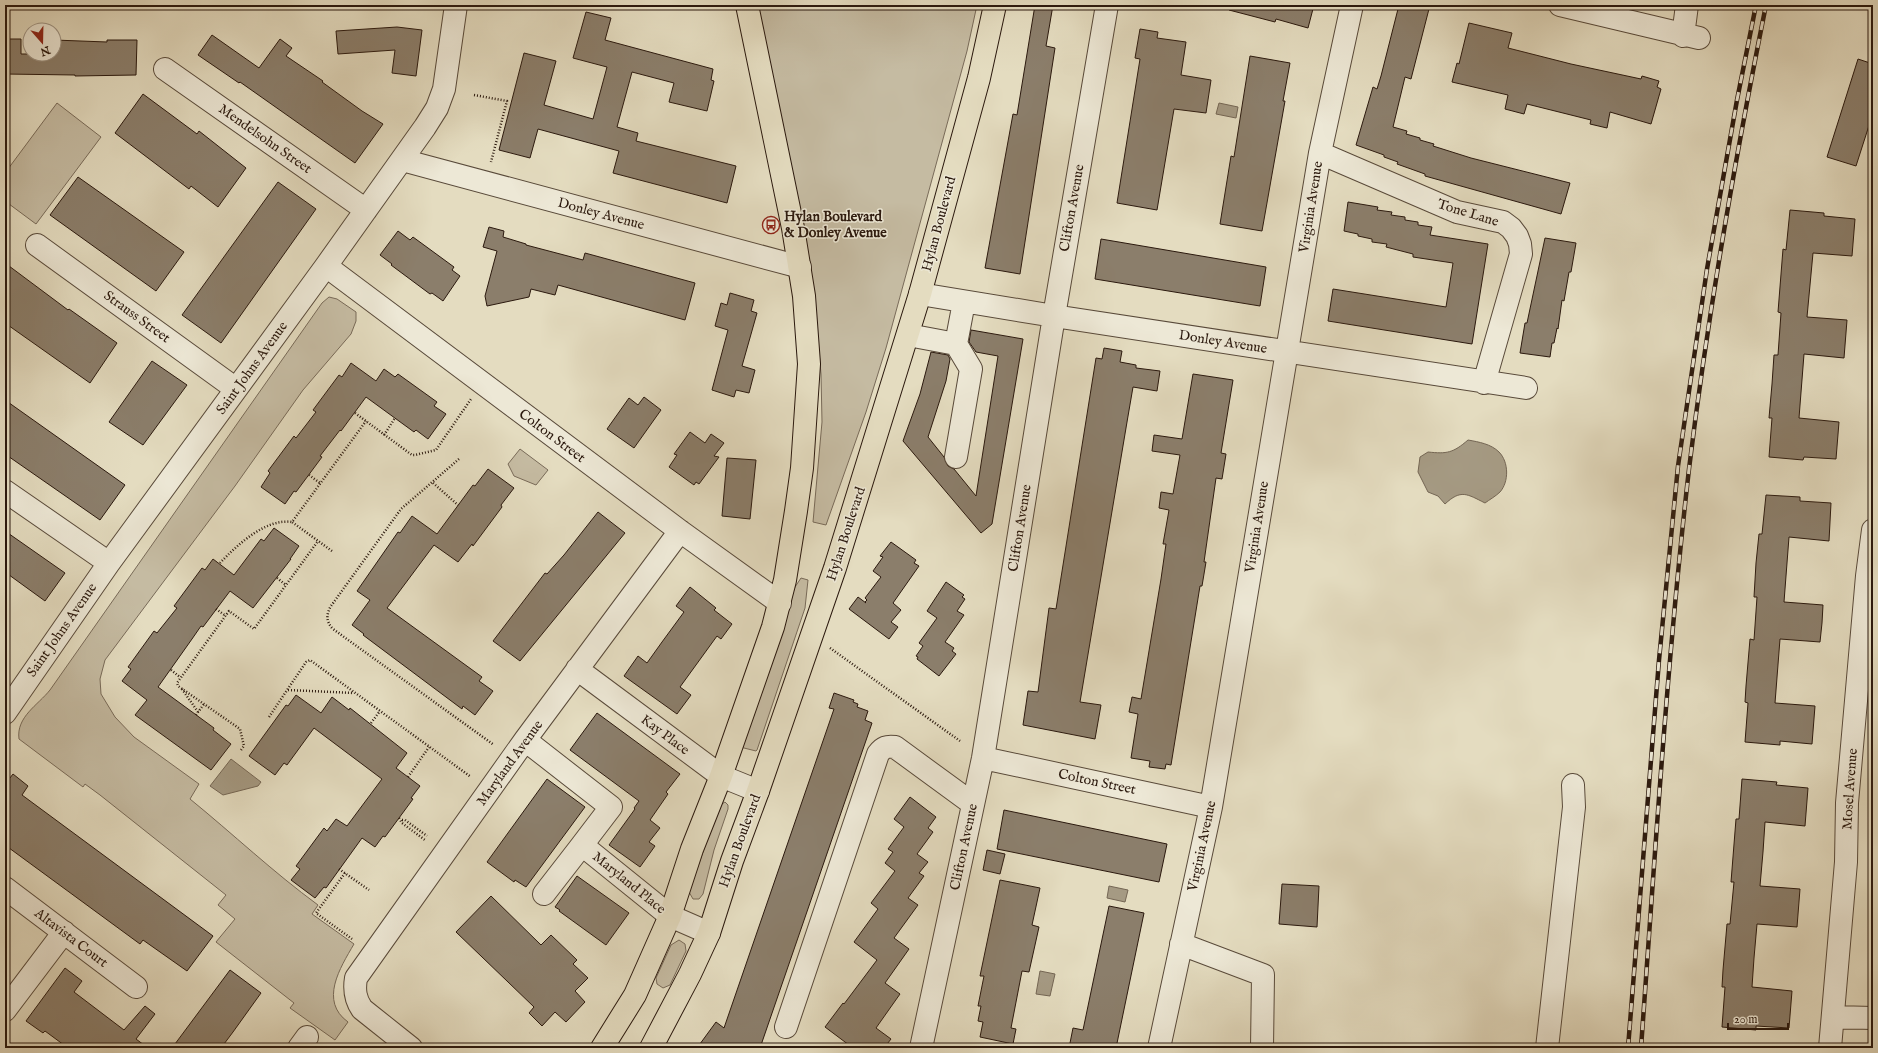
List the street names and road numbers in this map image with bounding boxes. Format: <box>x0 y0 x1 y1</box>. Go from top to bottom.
street label: Mendelsohn Street <box>215 100 315 178</box>
street label: Virginia Avenue <box>1295 159 1327 255</box>
street label: Clifton Avenue <box>1055 162 1089 253</box>
street label: Hylan Boulevard <box>918 174 961 274</box>
street label: Donley Avenue <box>556 194 647 234</box>
street label: Tone Lane <box>1435 195 1501 231</box>
street label: Strauss Street <box>100 287 174 347</box>
street label: Saint Johns Avenue <box>212 317 292 418</box>
street label: Donley Avenue <box>1178 326 1269 358</box>
street label: Colton Street <box>515 405 589 467</box>
street label: Virginia Avenue <box>1241 479 1273 575</box>
street label: Clifton Avenue <box>1004 482 1036 573</box>
street label: Hylan Boulevard <box>822 484 870 583</box>
street label: Saint Johns Avenue <box>23 579 101 681</box>
street label: Kay Place <box>637 711 693 760</box>
street label: Maryland Avenue <box>473 716 548 809</box>
street label: Mosel Avenue <box>1838 747 1862 830</box>
street label: Colton Street <box>1057 765 1138 799</box>
street label: Hylan Boulevard <box>715 791 765 890</box>
street label: Virginia Avenue <box>1183 798 1221 894</box>
street label: Clifton Avenue <box>946 801 982 892</box>
street label: Maryland Place <box>589 848 670 918</box>
street label: Altavista Court <box>30 904 112 972</box>

